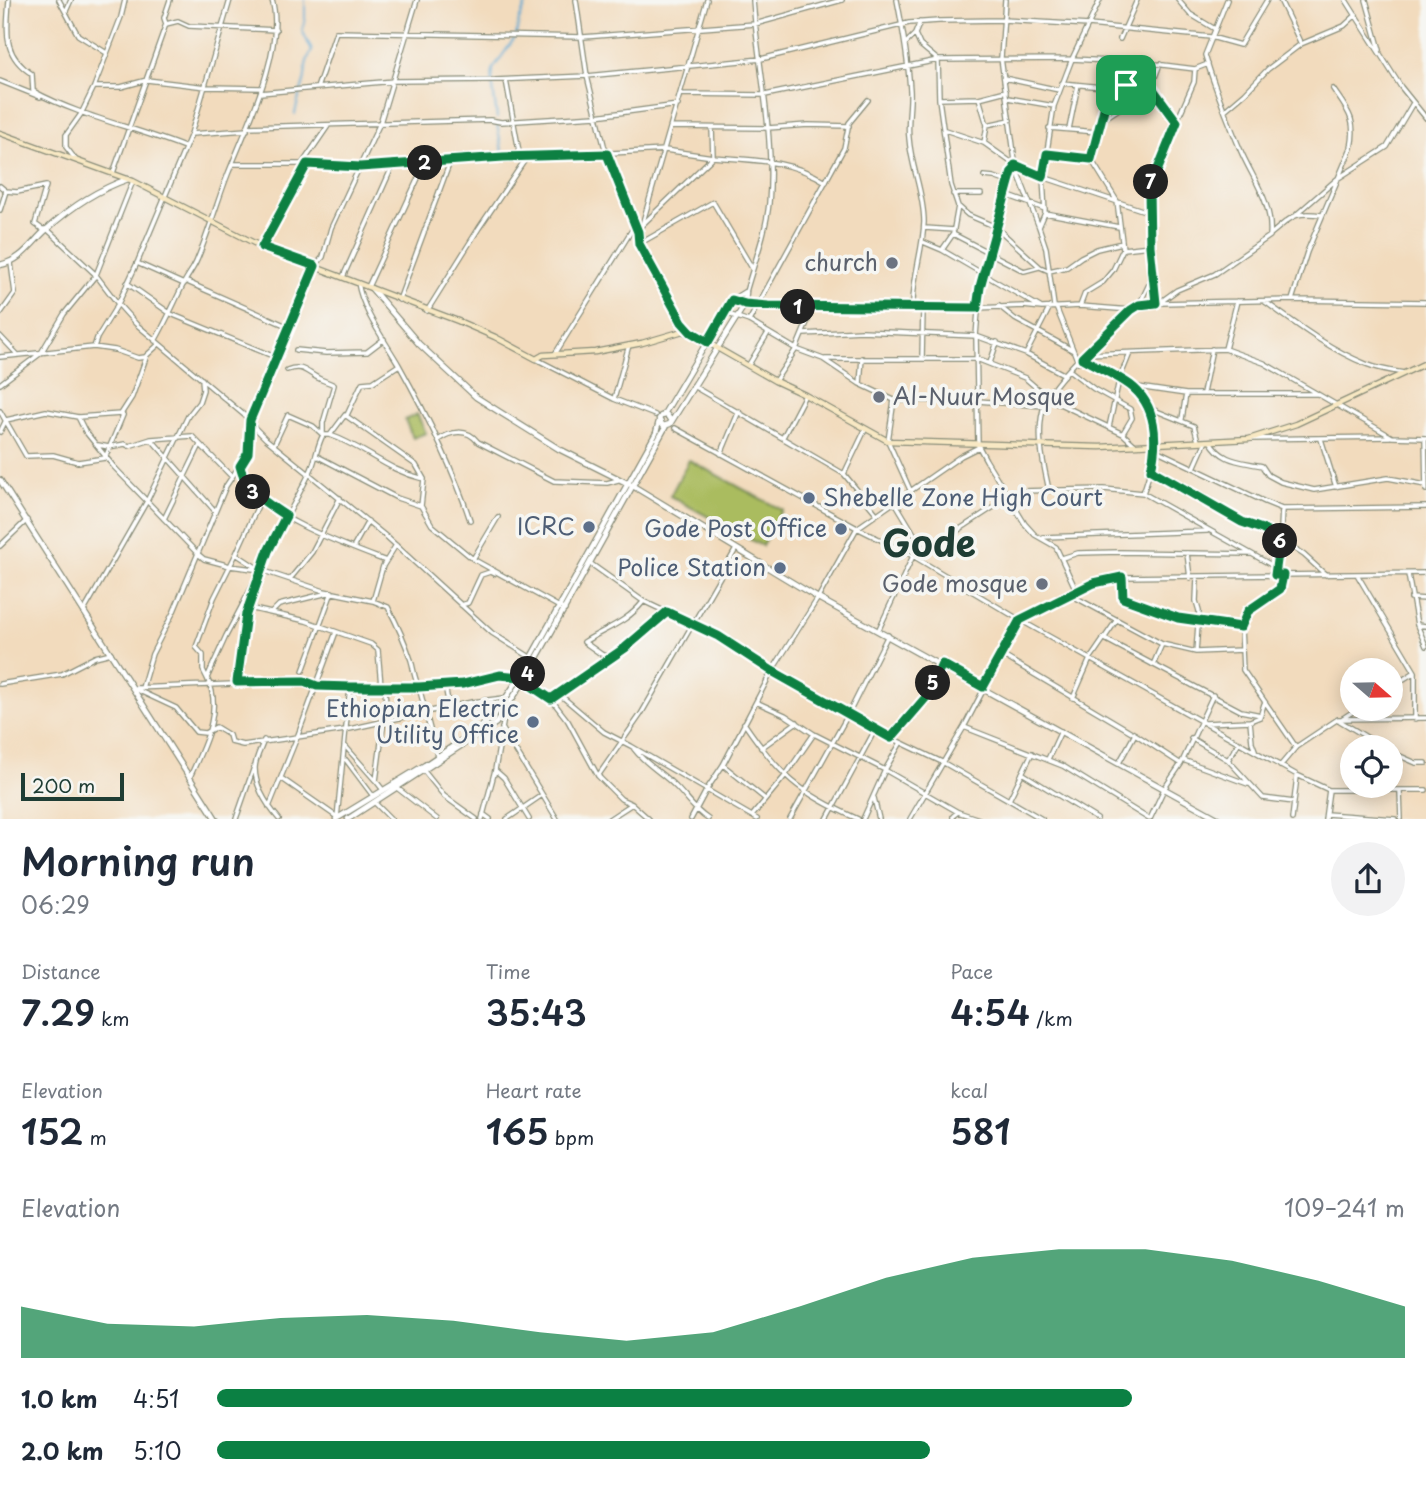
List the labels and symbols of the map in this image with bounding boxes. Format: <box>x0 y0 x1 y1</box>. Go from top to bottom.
pin <box>1096 55 1156 115</box>
pin: 2 <box>408 146 442 180</box>
pin: 7 <box>1134 164 1168 200</box>
place label: church <box>804 244 878 279</box>
marker: church <box>884 255 900 271</box>
pin: 1 <box>780 290 816 324</box>
place label: Al-Nuur Mosque <box>893 378 1076 413</box>
marker: Al-Nuur Mosque <box>871 389 887 405</box>
pin: 3 <box>236 475 270 510</box>
place label: Shebelle Zone High Court <box>823 479 1103 514</box>
marker: Shebelle Zone High Court <box>801 490 817 506</box>
place label: ICRC <box>517 508 575 543</box>
place label: Gode Post Office <box>644 510 827 545</box>
district label: Gode <box>882 514 976 570</box>
marker: ICRC <box>581 519 597 535</box>
marker: Gode Post Office <box>833 521 849 537</box>
pin: 6 <box>1262 524 1298 558</box>
place label: Police Station <box>617 549 766 584</box>
marker: Police Station <box>772 560 788 576</box>
place label: Gode mosque <box>882 565 1028 600</box>
marker: Gode mosque <box>1034 576 1050 592</box>
pin: 4 <box>510 656 546 692</box>
north arrow <box>1340 658 1404 721</box>
pin: 5 <box>916 666 950 700</box>
place label: Ethiopian Electric Utility Office <box>326 690 519 751</box>
marker: Ethiopian Electric Utility Office <box>525 714 541 730</box>
scale bar <box>21 770 124 802</box>

